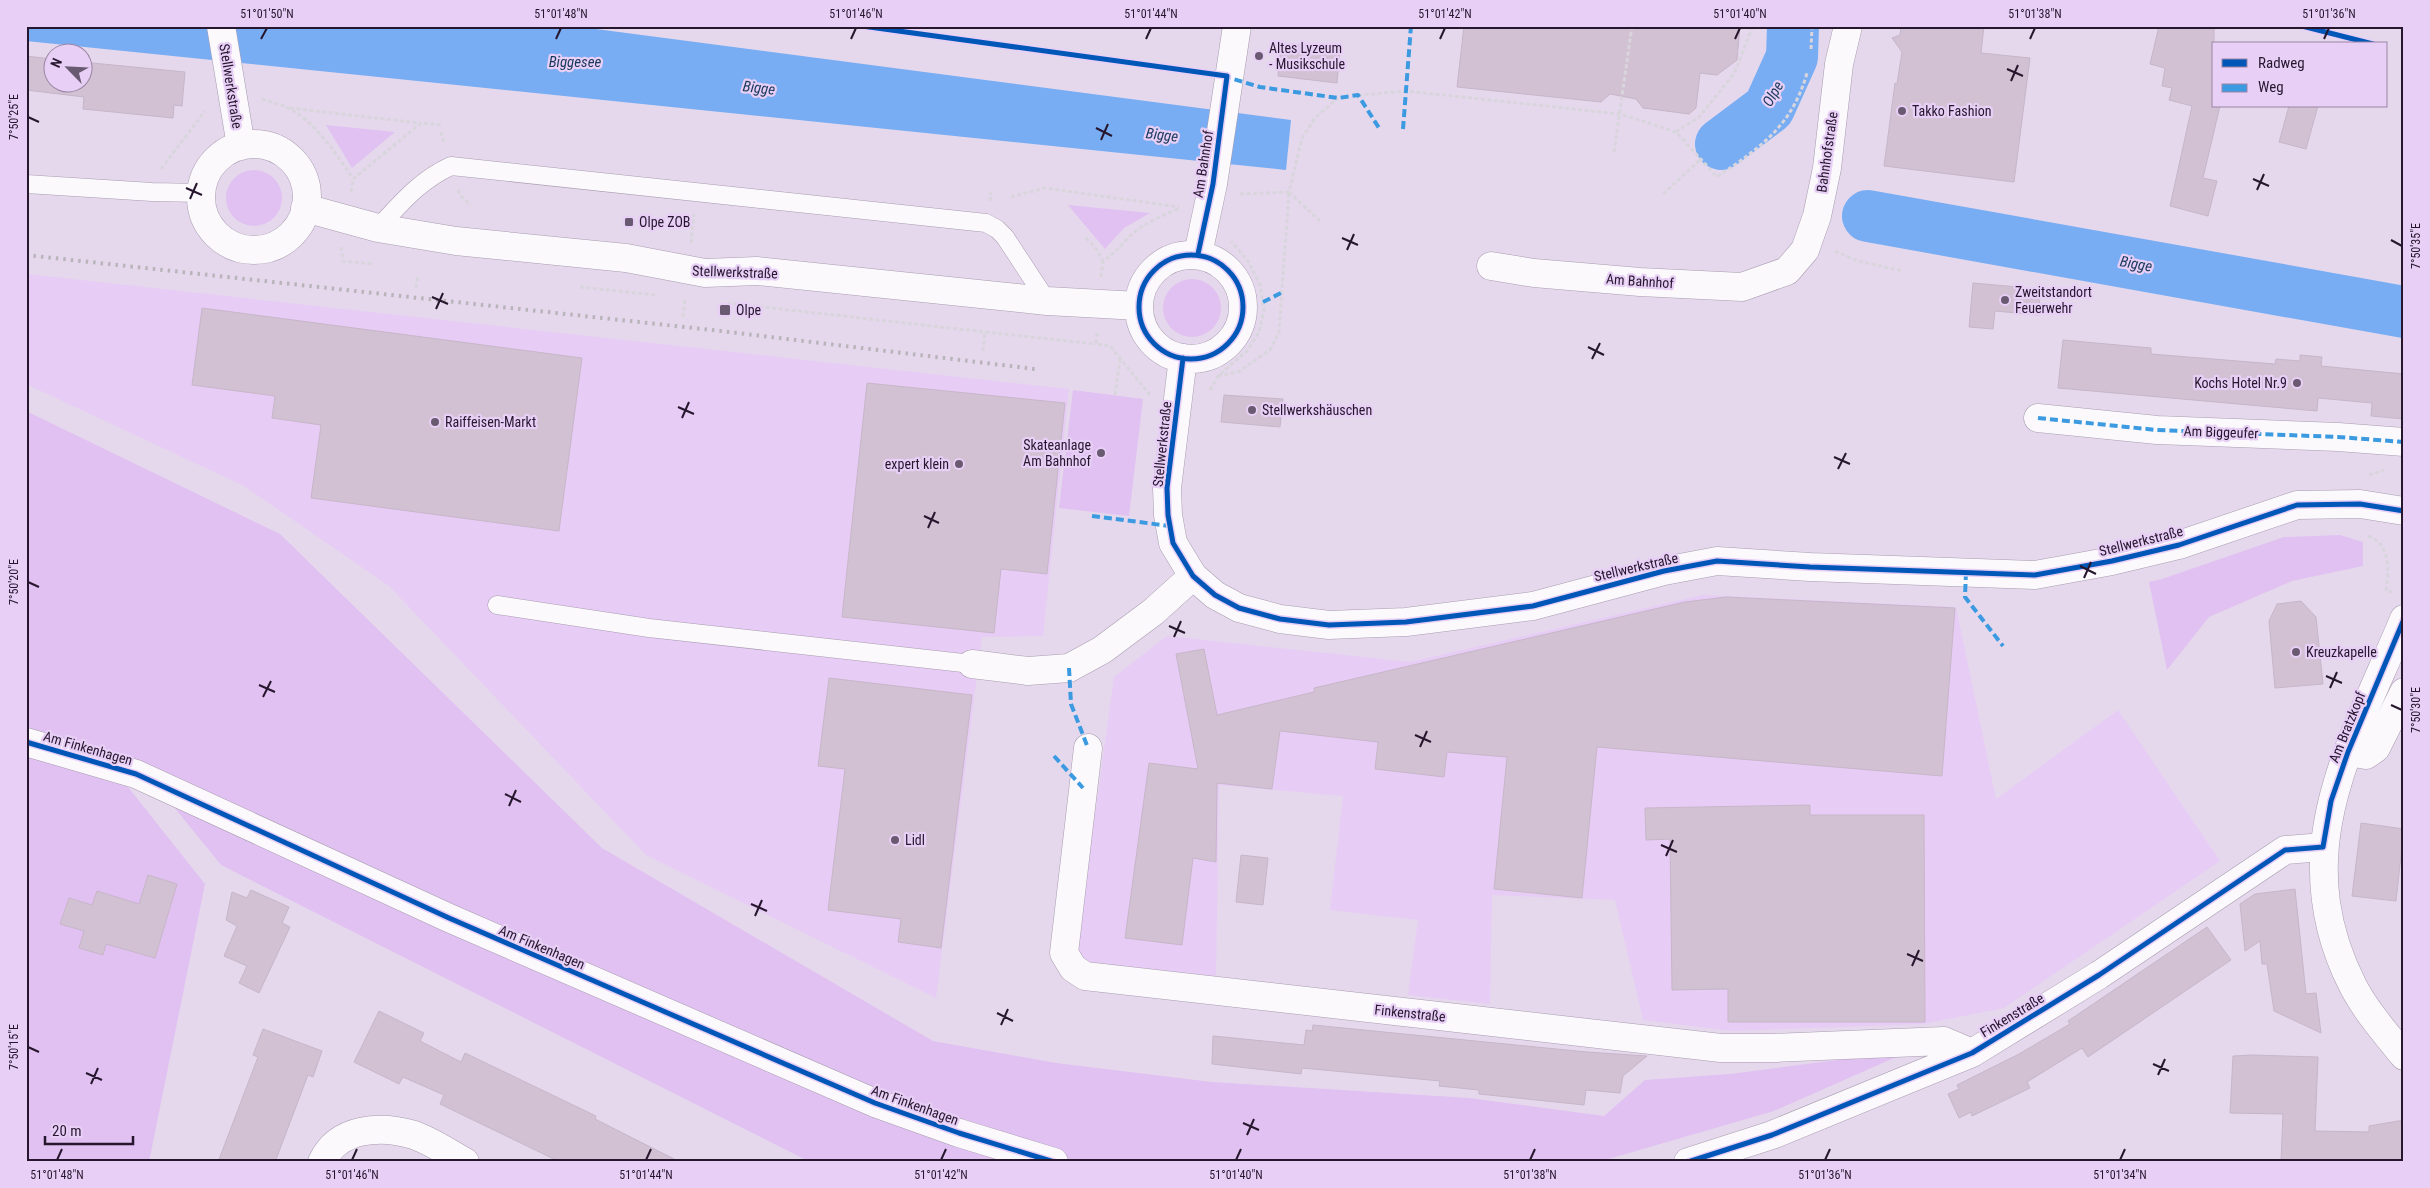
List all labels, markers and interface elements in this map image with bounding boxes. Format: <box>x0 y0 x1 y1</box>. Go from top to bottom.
text: 51°01'50"N <box>240 7 294 21</box>
text: 51°01'48"N <box>534 7 588 21</box>
text: 51°01'46"N <box>829 7 883 21</box>
text: 51°01'44"N <box>1124 7 1178 21</box>
text: 51°01'42"N <box>1418 7 1472 21</box>
text: 51°01'40"N <box>1713 7 1767 21</box>
text: 51°01'38"N <box>2008 7 2062 21</box>
text: 51°01'36"N <box>2302 7 2356 21</box>
place label: Altes Lyzeum - Musikschule <box>1269 40 1346 72</box>
north arrow <box>42 42 92 92</box>
street label: Stellwerkstraße <box>216 42 246 130</box>
legend <box>2212 42 2388 108</box>
marker: Altes Lyzeum - Musikschule <box>1253 50 1265 62</box>
water label: Biggesee <box>549 53 602 71</box>
text: Radweg <box>2258 54 2305 72</box>
text: N <box>47 56 65 70</box>
water label: Bigge <box>742 77 776 99</box>
water label: Olpe <box>1759 78 1787 110</box>
text: Weg <box>2258 78 2284 96</box>
text: 7°50'25"E <box>7 94 21 140</box>
place label: Takko Fashion <box>1912 103 1991 119</box>
marker: Takko Fashion <box>1896 105 1908 117</box>
street label: Bahnhofstraße <box>1813 110 1841 193</box>
water label: Bigge <box>1145 124 1179 146</box>
street label: Am Bahnhof <box>1190 129 1216 199</box>
place label: Olpe ZOB <box>639 214 691 230</box>
marker: Olpe ZOB <box>623 216 635 228</box>
text: 7°50'35"E <box>2409 223 2423 269</box>
water label: Bigge <box>2118 252 2154 276</box>
street label: Stellwerkstraße <box>692 263 779 282</box>
street label: Am Bahnhof <box>1606 271 1675 291</box>
place label: Zweitstandort Feuerwehr <box>2015 284 2092 316</box>
marker: Zweitstandort Feuerwehr <box>1999 294 2011 306</box>
place label: Olpe <box>736 302 762 318</box>
marker: Olpe <box>718 303 732 317</box>
place label: Kochs Hotel Nr.9 <box>2194 375 2287 391</box>
marker: Kochs Hotel Nr.9 <box>2291 377 2303 389</box>
street label: Stellwerkstraße <box>1150 400 1174 487</box>
place label: Stellwerkshäuschen <box>1262 402 1372 418</box>
marker: Stellwerkshäuschen <box>1246 404 1258 416</box>
place label: Raiffeisen-Markt <box>445 414 536 430</box>
marker: Raiffeisen-Markt <box>429 416 441 428</box>
street label: Am Biggeufer <box>2183 423 2259 441</box>
place label: Skateanlage Am Bahnhof <box>1023 437 1092 469</box>
marker: Skateanlage Am Bahnhof <box>1095 447 1107 459</box>
place label: expert klein <box>885 456 949 472</box>
marker: expert klein <box>953 458 965 470</box>
street label: Stellwerkstraße <box>2097 523 2185 559</box>
street label: Stellwerkstraße <box>1592 549 1680 584</box>
text: 7°50'20"E <box>7 559 21 605</box>
place label: Kreuzkapelle <box>2306 644 2377 660</box>
marker: Kreuzkapelle <box>2290 646 2302 658</box>
text: 7°50'30"E <box>2409 687 2423 733</box>
street label: Am Bratzkopf <box>2326 689 2369 765</box>
street label: Am Finkenhagen <box>42 728 134 768</box>
place label: Lidl <box>905 832 925 848</box>
marker: Lidl <box>889 834 901 846</box>
street label: Am Finkenhagen <box>497 922 587 972</box>
street label: Finkenstraße <box>1977 990 2047 1040</box>
street label: Finkenstraße <box>1374 1001 1447 1025</box>
text: 7°50'15"E <box>7 1024 21 1070</box>
street label: Am Finkenhagen <box>869 1082 961 1128</box>
scale bar <box>45 1113 132 1145</box>
text: 20 m <box>52 1122 82 1140</box>
text: 51°01'48"N <box>30 1168 84 1182</box>
text: 51°01'46"N <box>325 1168 379 1182</box>
text: 51°01'44"N <box>619 1168 673 1182</box>
text: 51°01'42"N <box>914 1168 968 1182</box>
text: 51°01'40"N <box>1209 1168 1263 1182</box>
text: 51°01'38"N <box>1503 1168 1557 1182</box>
text: 51°01'36"N <box>1798 1168 1852 1182</box>
text: 51°01'34"N <box>2093 1168 2147 1182</box>

